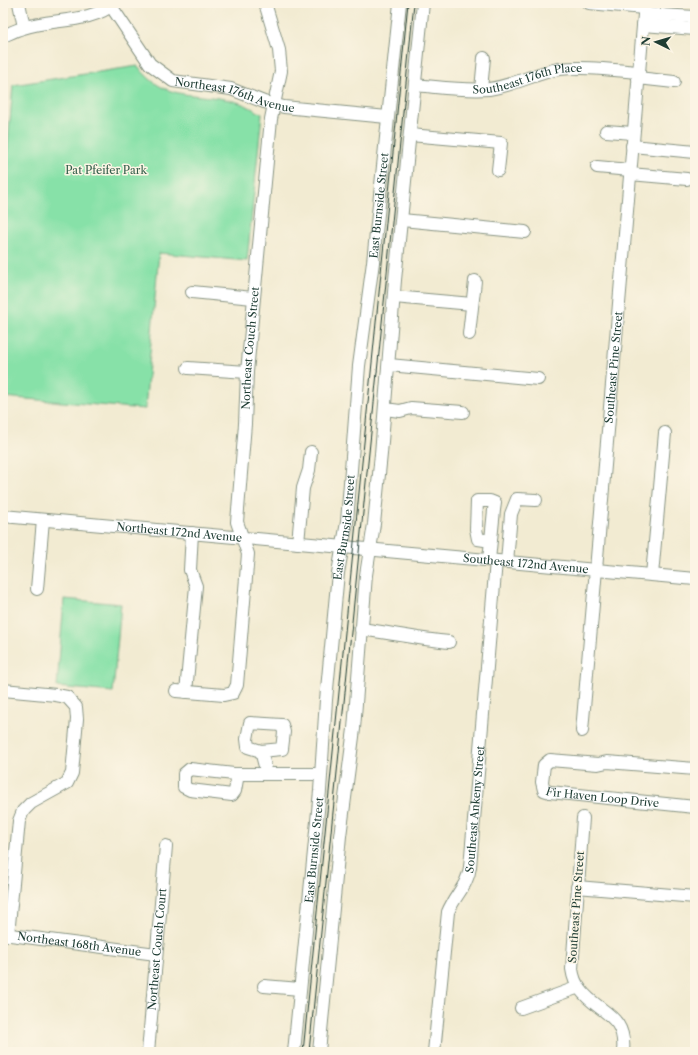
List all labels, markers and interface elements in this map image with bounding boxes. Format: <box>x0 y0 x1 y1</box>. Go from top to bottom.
north arrow <box>636 22 676 62</box>
text: N <box>639 35 653 47</box>
street label: Southeast 176th Place <box>472 61 582 97</box>
street label: Northeast 176th Avenue <box>174 74 295 115</box>
street label: East Burnside Street <box>366 152 391 259</box>
park label: Pat Pfeifer Park <box>65 163 147 177</box>
street label: Northeast Couch Street <box>239 286 262 410</box>
street label: Southeast Pine Street <box>602 311 625 424</box>
street label: East Burnside Street <box>330 474 358 581</box>
street label: Northeast 172nd Avenue <box>116 519 243 545</box>
street label: Southeast 172nd Avenue <box>462 551 589 576</box>
street label: Southeast Ankeny Street <box>462 745 487 874</box>
street label: Fir Haven Loop Drive <box>544 784 660 810</box>
street label: East Burnside Street <box>302 796 326 904</box>
street label: Southeast Pine Street <box>565 850 587 963</box>
street label: Northeast Couch Court <box>145 888 169 1011</box>
street label: Northeast 168th Avenue <box>17 929 142 959</box>

